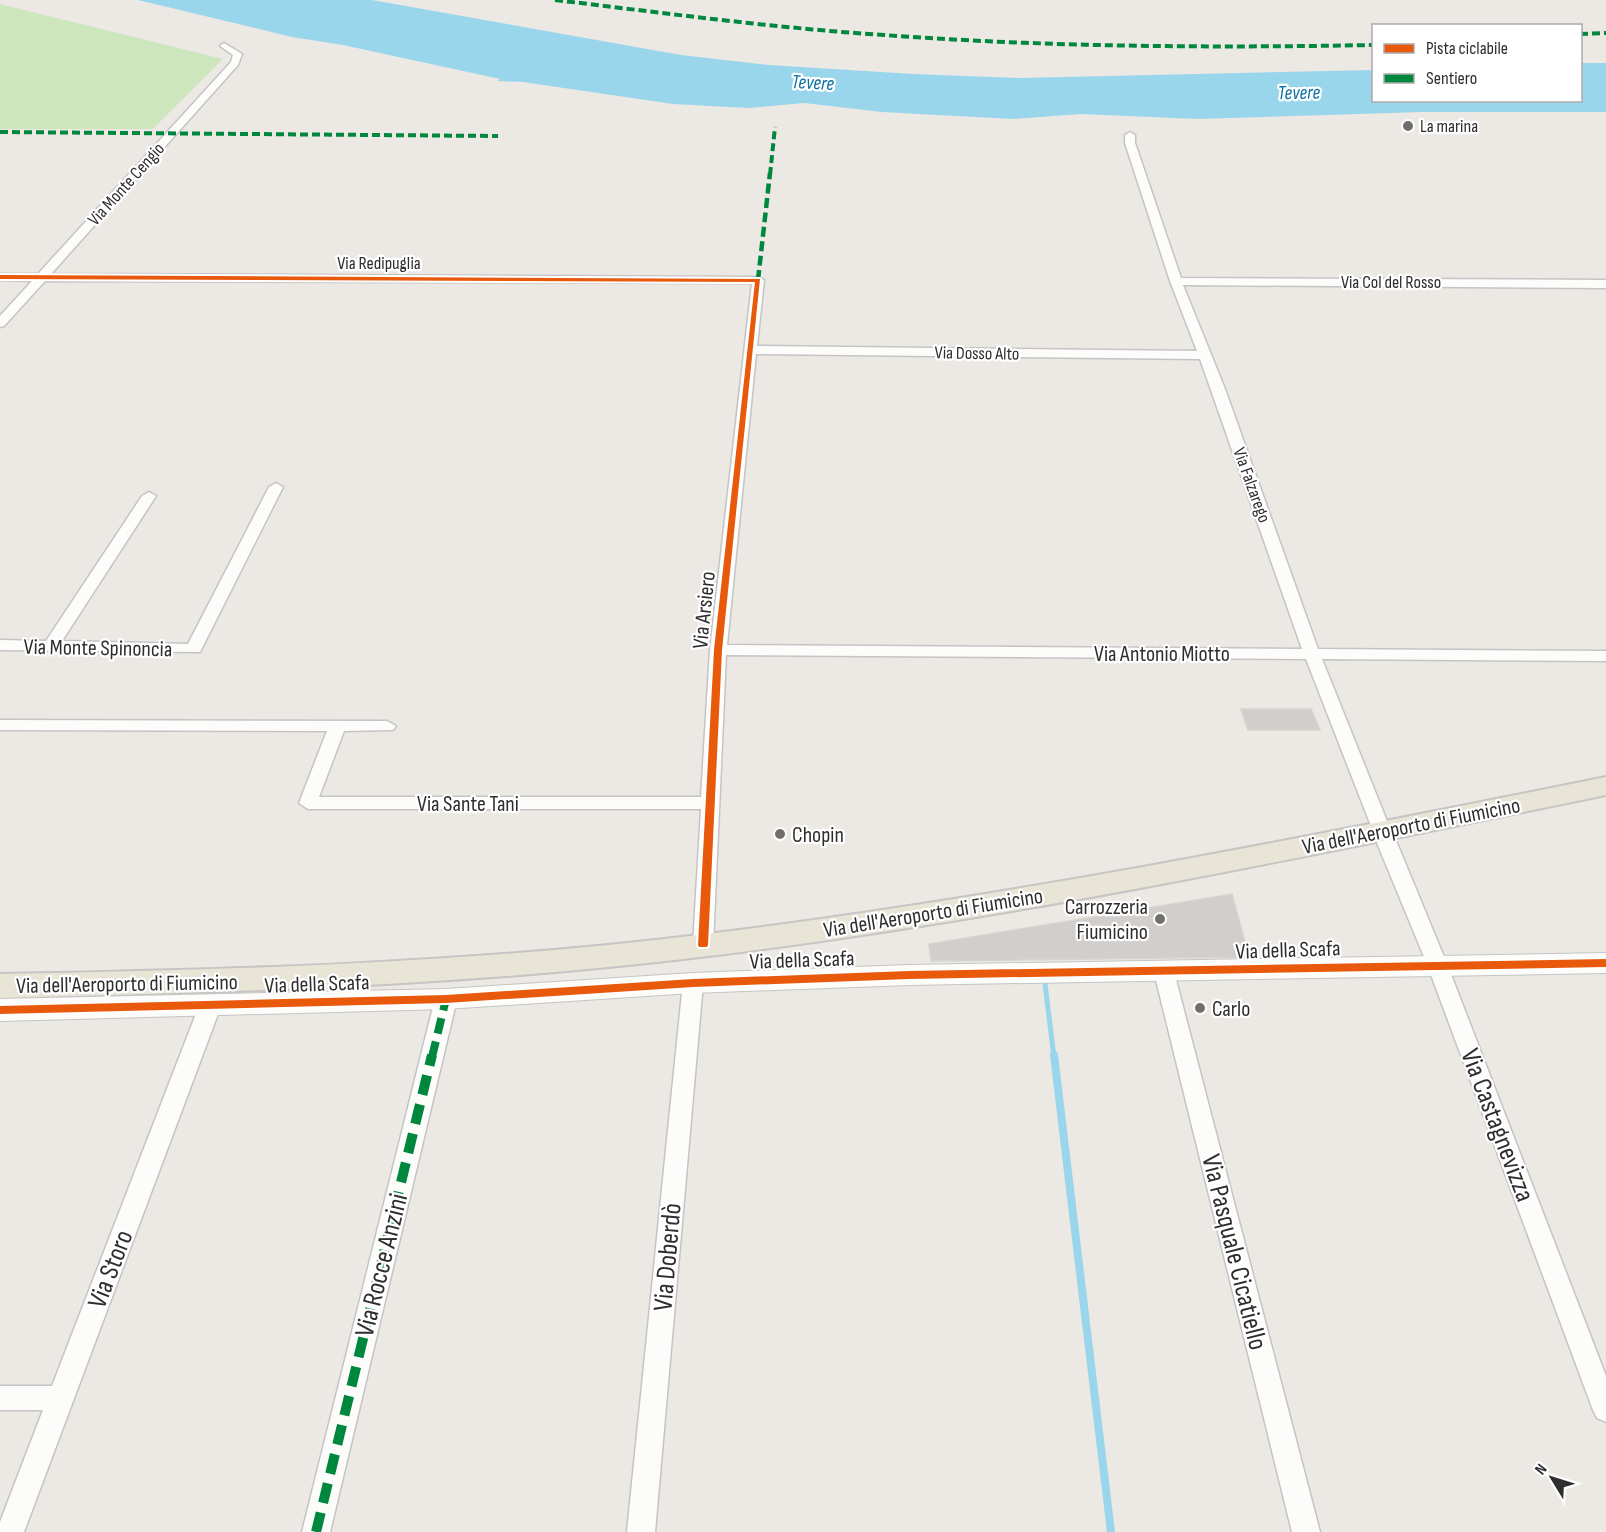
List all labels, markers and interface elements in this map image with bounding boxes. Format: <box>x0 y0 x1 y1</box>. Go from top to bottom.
legend <box>1372 24 1582 102</box>
text: Pista ciclabile <box>1426 38 1508 59</box>
text: Sentiero <box>1426 68 1477 89</box>
water label: Tevere <box>791 70 835 96</box>
water label: Tevere <box>1278 81 1321 105</box>
place label: La marina <box>1420 116 1478 137</box>
marker: La marina <box>1401 119 1415 133</box>
street label: Via Monte Cengio <box>84 139 169 230</box>
street label: Via Redipuglia <box>337 253 421 274</box>
street label: Via Col del Rosso <box>1341 272 1441 293</box>
street label: Via Dosso Alto <box>934 342 1020 365</box>
street label: Via Falzarego <box>1228 445 1275 525</box>
street label: Via Arsiero <box>687 570 722 650</box>
street label: Via Monte Spinoncia <box>23 634 172 663</box>
street label: Via Antonio Miotto <box>1094 641 1230 668</box>
street label: Via Sante Tani <box>417 791 519 818</box>
street label: Via dell'Aeroporto di Fiumicino <box>1300 792 1523 861</box>
place label: Chopin <box>792 822 844 849</box>
marker: Chopin <box>773 827 787 841</box>
street label: Via dell'Aeroporto di Fiumicino <box>822 883 1045 944</box>
place label: Carrozzeria Fiumicino <box>1065 894 1148 946</box>
marker: Carrozzeria Fiumicino <box>1153 912 1167 926</box>
street label: Via della Scafa <box>1235 935 1341 966</box>
street label: Via della Scafa <box>749 945 855 976</box>
street label: Via dell'Aeroporto di Fiumicino <box>16 969 238 1000</box>
street label: Via della Scafa <box>264 969 370 1000</box>
place label: Carlo <box>1212 996 1250 1023</box>
marker: Carlo <box>1193 1001 1207 1015</box>
street label: Via Castagnevizza <box>1453 1044 1541 1206</box>
street label: Via Pasquale Cicatiello <box>1194 1151 1274 1353</box>
street label: Via Rocce Anzini <box>349 1190 415 1340</box>
street label: Via Doberdò <box>647 1202 689 1312</box>
street label: Via Storo <box>81 1226 140 1313</box>
north arrow <box>1522 1448 1582 1508</box>
text: N <box>1531 1460 1551 1479</box>

